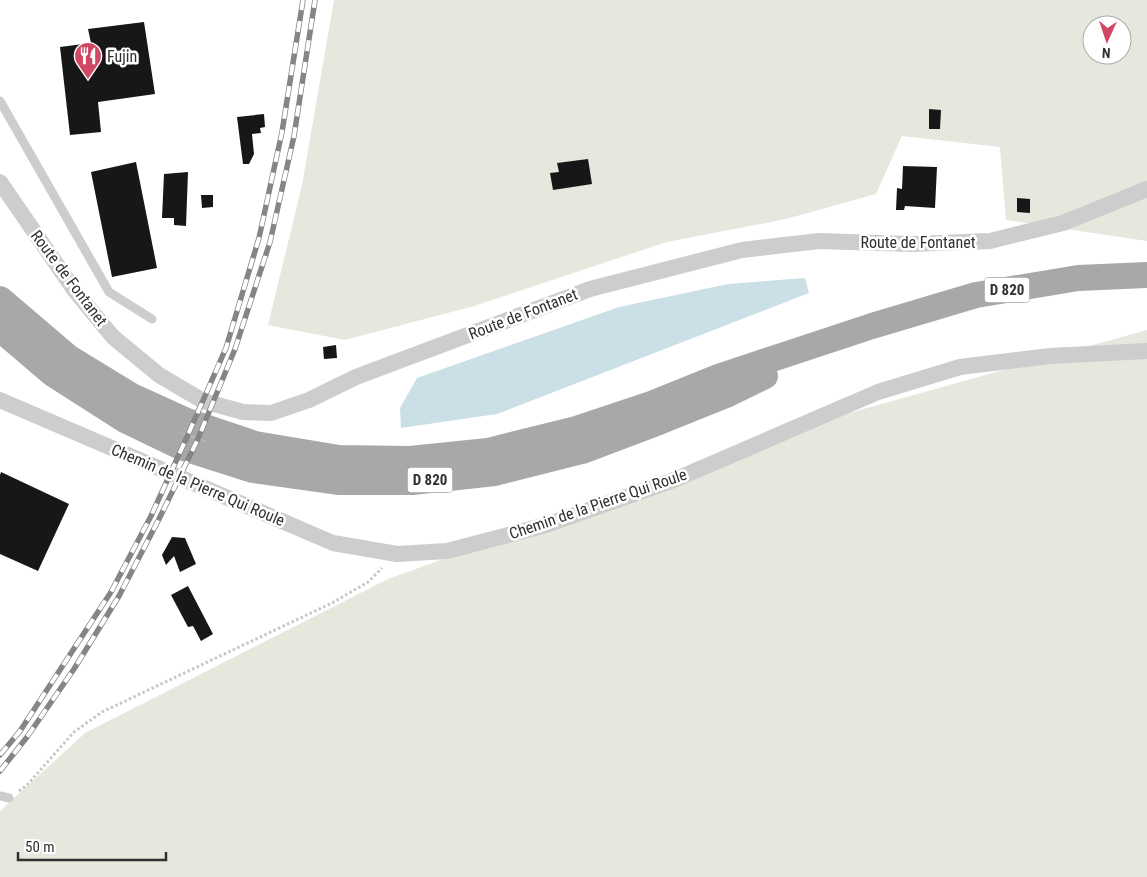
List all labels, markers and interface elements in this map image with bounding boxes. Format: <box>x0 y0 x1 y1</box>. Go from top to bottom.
north arrow <box>1082 15 1132 65</box>
restaurant icon: Fujin <box>73 41 103 80</box>
text: N <box>1102 45 1111 61</box>
place label: Fujin <box>107 47 137 66</box>
street label: Route de Fontanet <box>27 226 111 330</box>
street label: Route de Fontanet <box>861 233 976 252</box>
road number: D 820 <box>984 278 1030 302</box>
street label: Route de Fontanet <box>466 284 580 343</box>
street label: Chemin de la Pierre Qui Roule <box>108 440 288 530</box>
street label: Chemin de la Pierre Qui Roule <box>507 465 689 543</box>
road number: D 820 <box>408 468 452 492</box>
scale bar <box>18 830 165 862</box>
text: 50 m <box>25 838 55 856</box>

